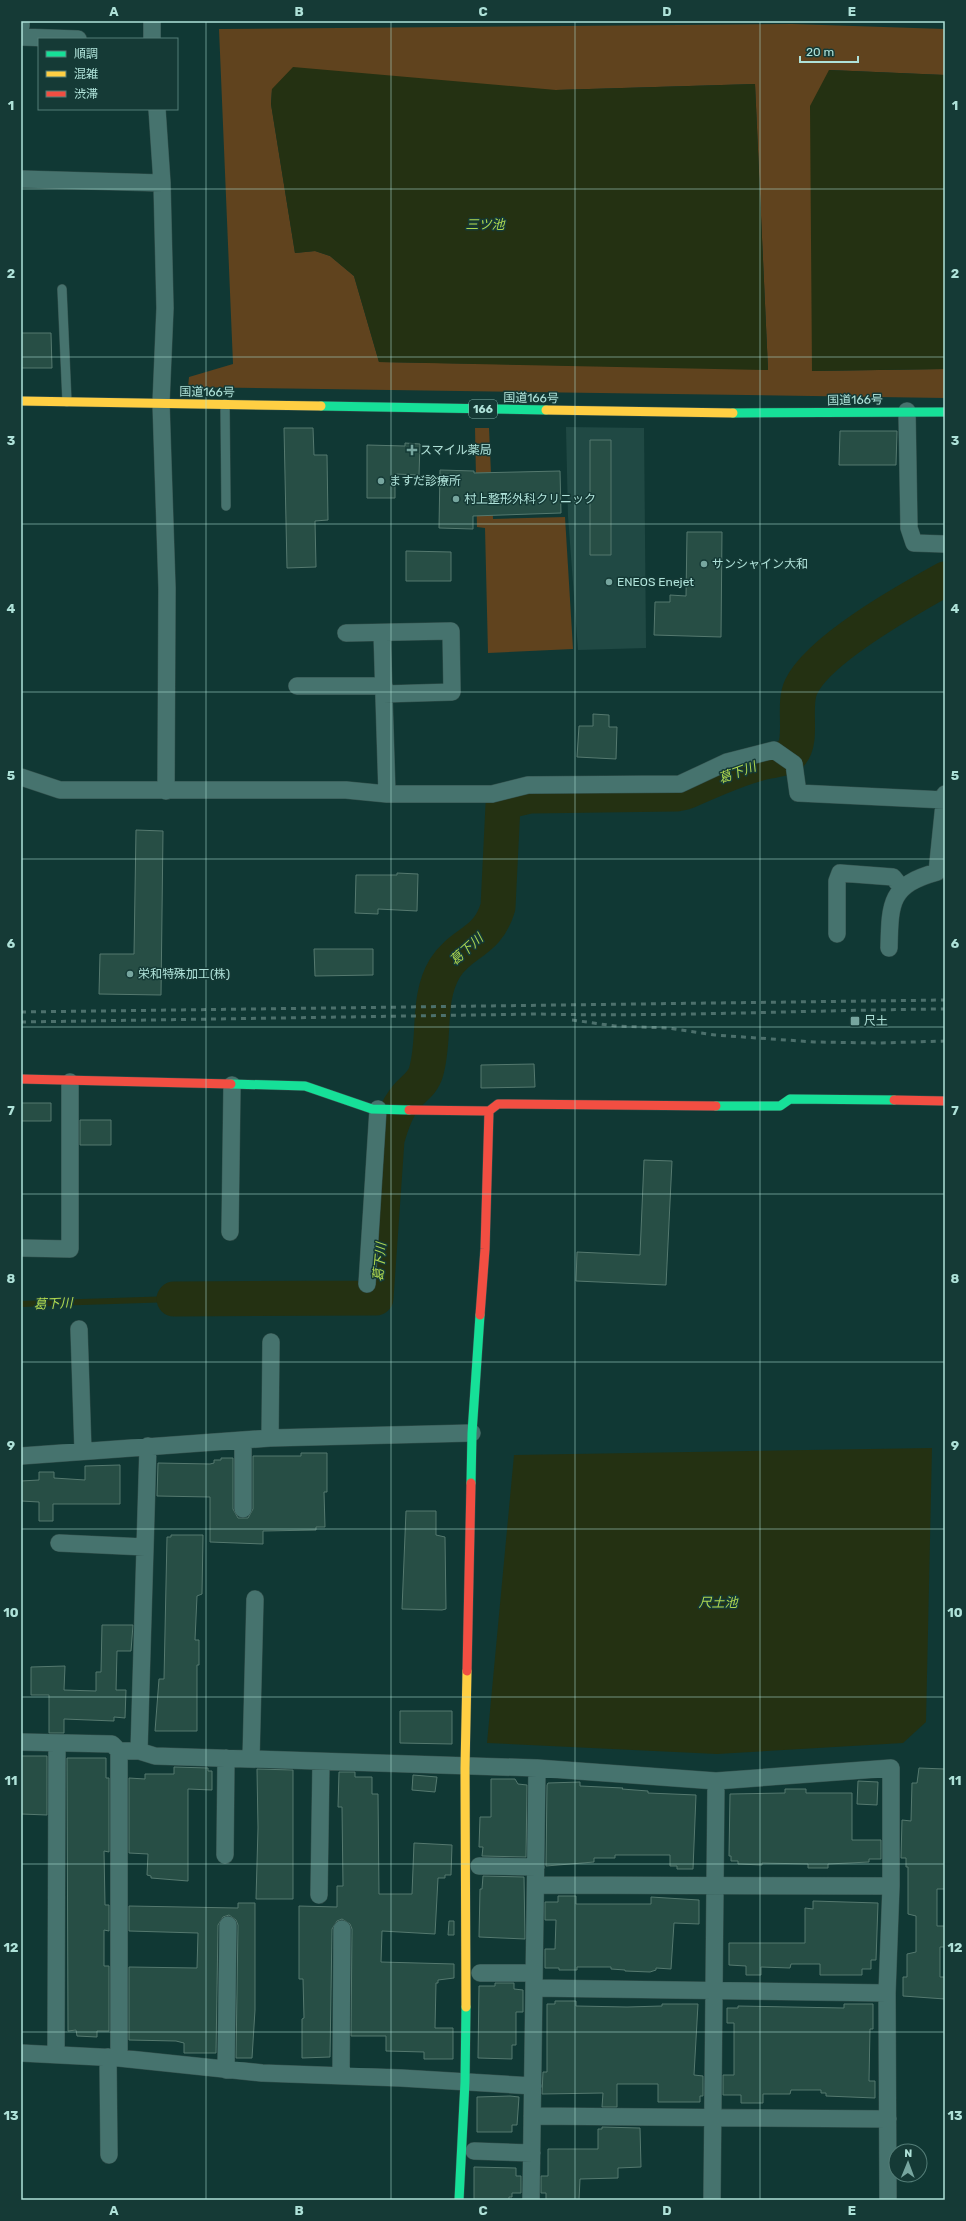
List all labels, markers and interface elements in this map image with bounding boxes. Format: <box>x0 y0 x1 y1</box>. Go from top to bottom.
text: A <box>109 4 119 19</box>
text: B <box>294 4 304 19</box>
text: C <box>478 4 488 19</box>
text: D <box>662 4 672 19</box>
text: E <box>848 4 856 19</box>
legend <box>38 38 178 110</box>
scale bar <box>800 38 858 64</box>
text: 20 m <box>806 45 834 59</box>
text: 順調 <box>74 47 98 61</box>
text: 混雑 <box>74 67 98 81</box>
text: 渋滞 <box>74 87 98 101</box>
text: 1 <box>8 98 14 113</box>
text: 1 <box>952 98 958 113</box>
water label: 三ツ池 <box>465 217 506 232</box>
text: 2 <box>7 266 15 281</box>
text: 2 <box>951 266 959 281</box>
street label: 国道166号 <box>179 385 235 399</box>
street label: 国道166号 <box>503 391 559 405</box>
street label: 国道166号 <box>827 393 883 407</box>
road number: 166 <box>469 400 497 418</box>
text: 3 <box>7 433 16 448</box>
text: 3 <box>951 433 960 448</box>
place label: スマイル薬局 <box>420 443 492 457</box>
marker: スマイル薬局 <box>407 445 417 455</box>
place label: ますだ診療所 <box>389 474 461 488</box>
marker: ますだ診療所 <box>376 476 386 486</box>
place label: 村上整形外科クリニック <box>464 492 596 506</box>
marker: 村上整形外科クリニック <box>451 494 461 504</box>
place label: サンシャイン大和 <box>712 557 808 571</box>
marker: サンシャイン大和 <box>699 559 709 569</box>
place label: ENEOS Enejet <box>617 575 694 589</box>
marker: ENEOS Enejet <box>604 577 614 587</box>
text: 4 <box>7 601 16 616</box>
text: 4 <box>951 601 960 616</box>
water label: 葛下川 <box>716 758 760 786</box>
text: 5 <box>7 768 15 783</box>
text: 5 <box>951 768 959 783</box>
water label: 葛下川 <box>447 929 487 968</box>
text: 6 <box>7 936 16 951</box>
text: 6 <box>951 936 960 951</box>
place label: 栄和特殊加工(株) <box>138 967 230 981</box>
marker: 栄和特殊加工(株) <box>125 969 135 979</box>
place label: 尺土 <box>864 1014 888 1028</box>
marker: 尺土 <box>849 1015 861 1027</box>
text: 7 <box>7 1103 15 1118</box>
text: 7 <box>951 1103 959 1118</box>
water label: 葛下川 <box>370 1240 389 1282</box>
text: 8 <box>7 1271 16 1286</box>
text: 8 <box>951 1271 960 1286</box>
water label: 葛下川 <box>33 1295 75 1312</box>
text: 9 <box>7 1438 15 1453</box>
text: 9 <box>951 1438 959 1453</box>
water label: 尺土池 <box>698 1595 739 1610</box>
text: 10 <box>3 1605 19 1620</box>
text: 10 <box>947 1605 963 1620</box>
text: 11 <box>5 1773 17 1788</box>
text: 11 <box>949 1773 961 1788</box>
text: 12 <box>4 1940 18 1955</box>
text: 12 <box>948 1940 962 1955</box>
text: 13 <box>3 2108 19 2123</box>
text: 13 <box>947 2108 963 2123</box>
north arrow <box>888 2143 928 2183</box>
text: N <box>904 2147 912 2160</box>
text: A <box>109 2203 119 2218</box>
text: B <box>294 2203 304 2218</box>
text: C <box>478 2203 488 2218</box>
text: D <box>662 2203 672 2218</box>
text: E <box>848 2203 856 2218</box>

